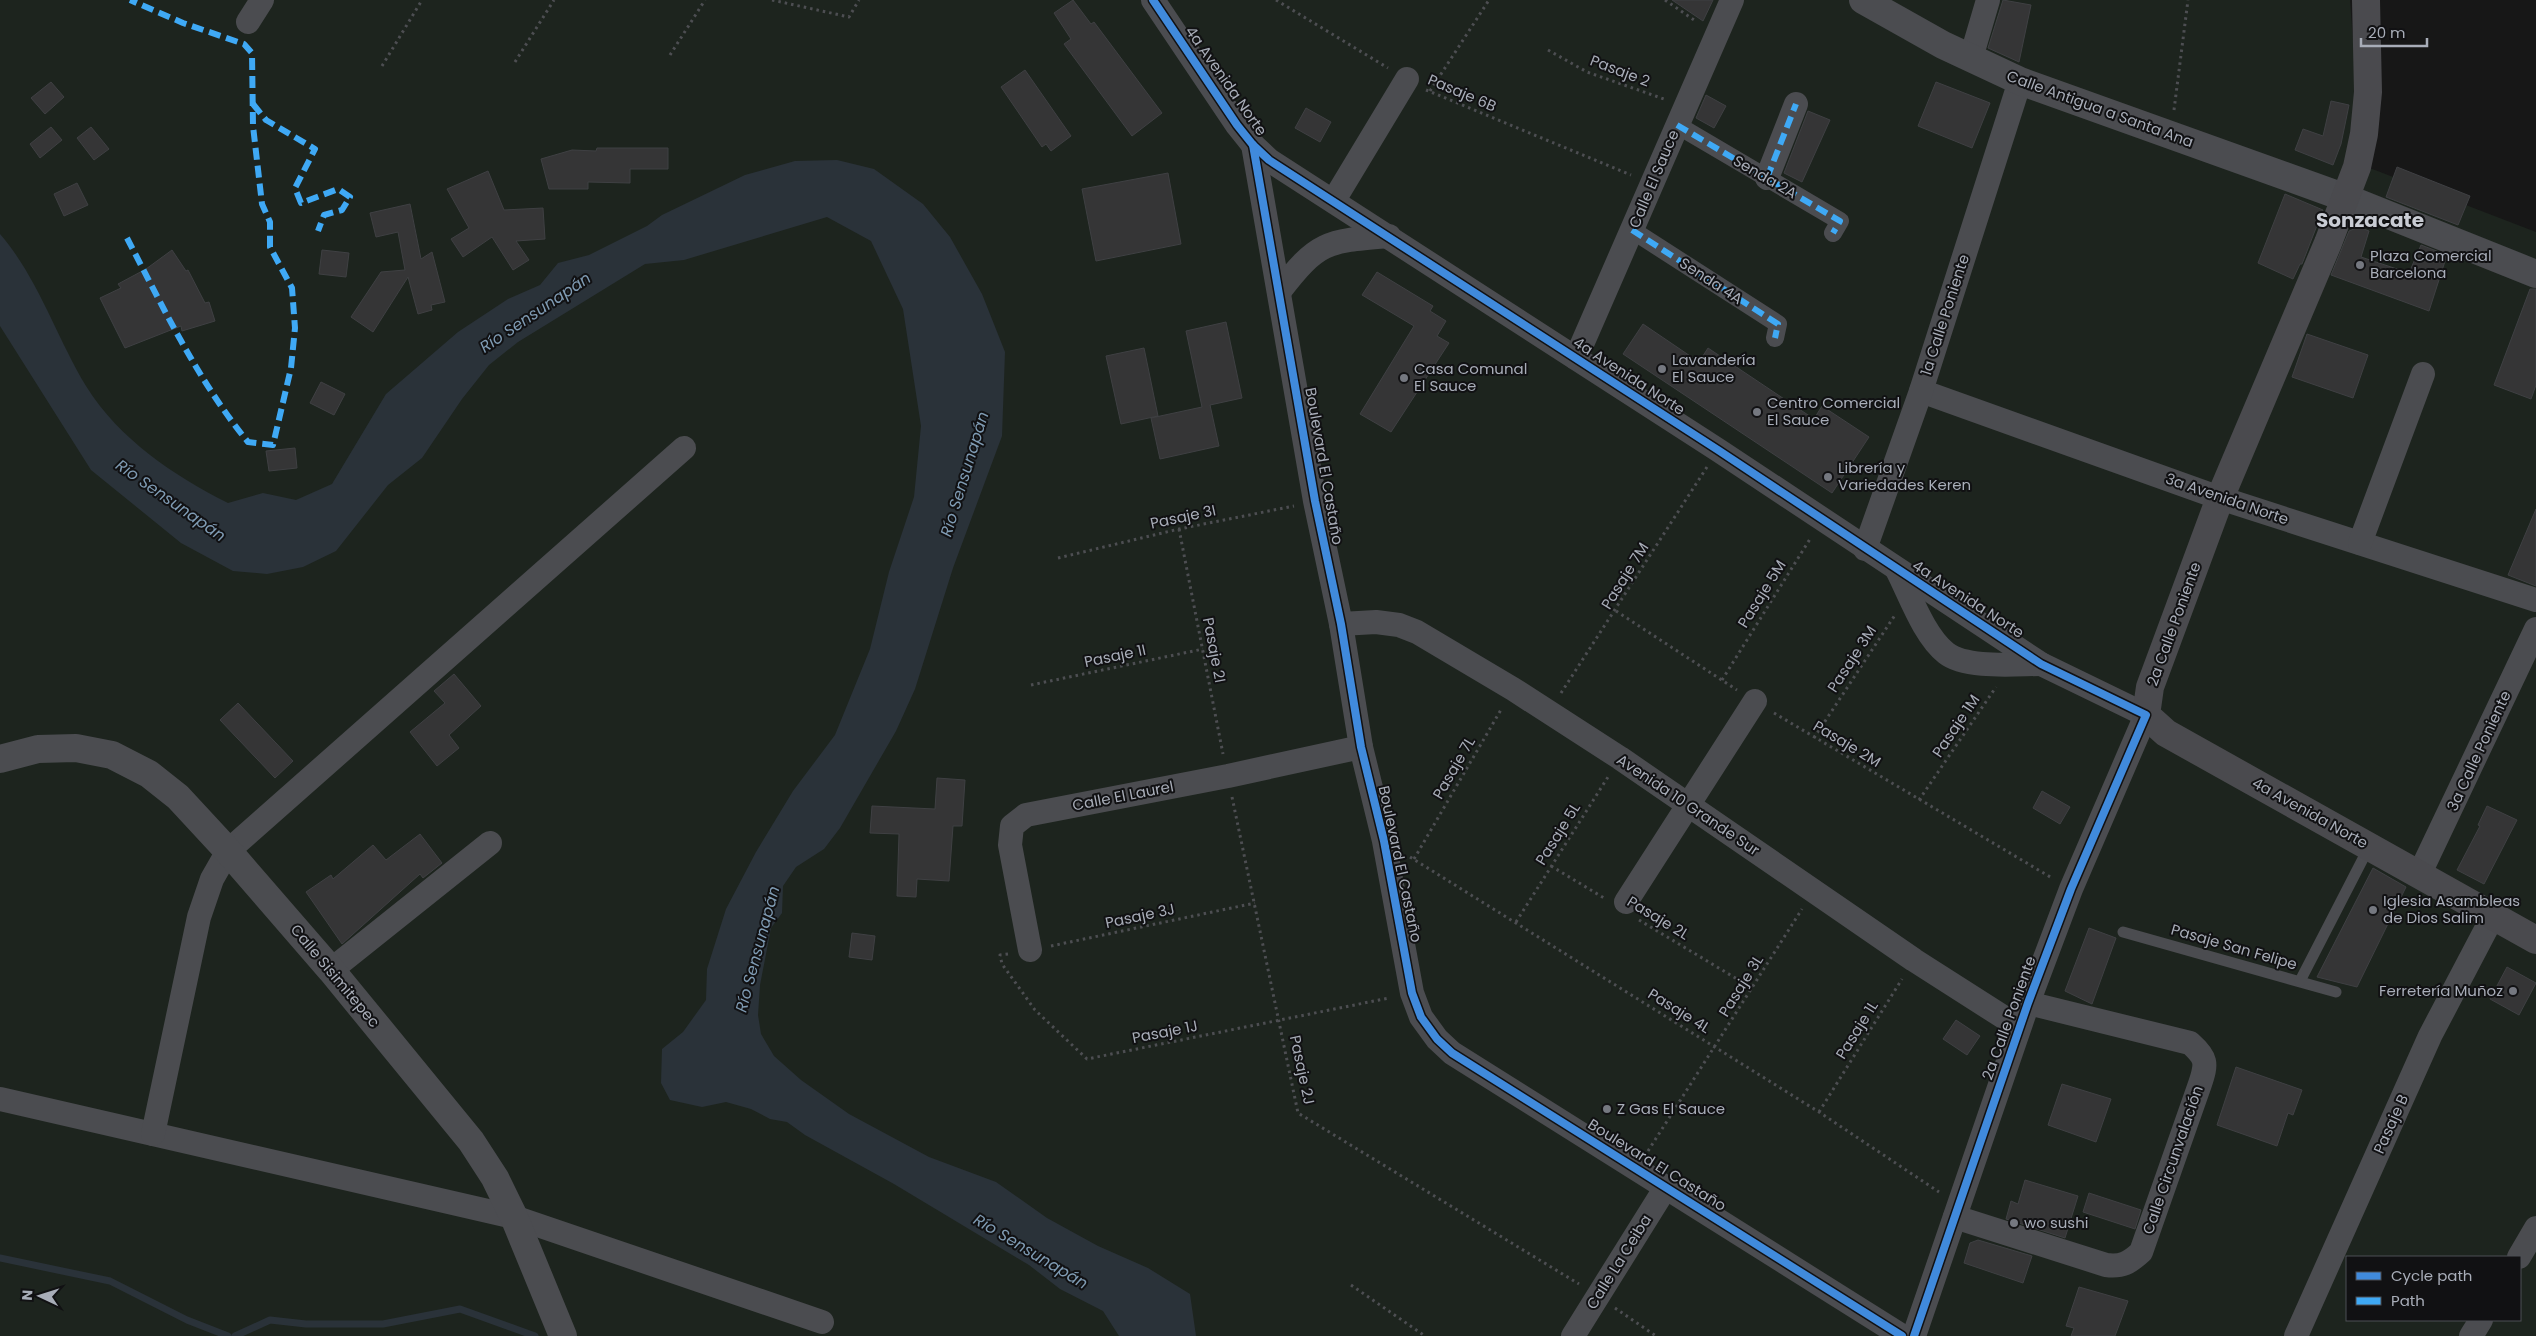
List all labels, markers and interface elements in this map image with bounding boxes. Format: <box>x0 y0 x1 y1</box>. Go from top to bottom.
scale bar <box>2361 15 2427 47</box>
street label: 4a Avenida Norte <box>1181 22 1272 140</box>
text: 20 m <box>2368 22 2406 43</box>
street label: Pasaje 2 <box>1587 50 1653 92</box>
street label: Calle Antigua a Santa Ana <box>2004 65 2196 152</box>
street label: Pasaje 6B <box>1425 69 1500 116</box>
street label: Calle El Sauce <box>1623 126 1684 231</box>
street label: Senda 2A <box>1729 150 1801 203</box>
district label: Sonzacate <box>2316 206 2424 234</box>
place label: Plaza Comercial Barcelona <box>2370 245 2492 283</box>
street label: 1a Calle Poniente <box>1915 251 1974 378</box>
street label: Senda 4A <box>1676 252 1747 309</box>
marker: Plaza Comercial Barcelona <box>2354 259 2366 271</box>
water label: Río Sensunapán <box>475 267 595 358</box>
street label: 4a Avenida Norte <box>1569 332 1689 420</box>
place label: Lavandería El Sauce <box>1672 349 1756 387</box>
place label: Casa Comunal El Sauce <box>1414 358 1527 396</box>
marker: Lavandería El Sauce <box>1656 363 1668 375</box>
marker: Casa Comunal El Sauce <box>1398 372 1410 384</box>
street label: Boulevard El Castaño <box>1300 386 1349 546</box>
place label: Centro Comercial El Sauce <box>1767 392 1900 430</box>
marker: Centro Comercial El Sauce <box>1751 406 1763 418</box>
water label: Río Sensunapán <box>935 409 994 540</box>
water label: Río Sensunapán <box>111 454 230 547</box>
place label: Librería y Variedades Keren <box>1838 457 1971 495</box>
street label: 3a Avenida Norte <box>2163 468 2292 529</box>
marker: Librería y Variedades Keren <box>1822 471 1834 483</box>
street label: Pasaje 3I <box>1148 499 1218 534</box>
street label: Pasaje 7M <box>1596 538 1653 613</box>
street label: 4a Avenida Norte <box>1908 555 2028 643</box>
street label: Pasaje 5M <box>1732 556 1791 632</box>
street label: 2a Calle Poniente <box>2141 559 2206 689</box>
street label: Pasaje 2I <box>1198 615 1231 684</box>
street label: Pasaje 3M <box>1822 621 1881 696</box>
street label: Pasaje 1I <box>1082 639 1148 672</box>
street label: 3a Calle Poniente <box>2441 687 2516 814</box>
street label: Pasaje 1M <box>1927 690 1984 761</box>
street label: Pasaje 2M <box>1810 715 1885 772</box>
street label: Pasaje 7L <box>1427 732 1480 803</box>
street label: Avenida 10 Grande Sur <box>1613 749 1764 861</box>
street label: 4a Avenida Norte <box>2249 772 2372 853</box>
street label: Calle El Laurel <box>1071 775 1175 816</box>
street label: Boulevard El Castaño <box>1374 784 1427 944</box>
street label: Pasaje 5L <box>1530 798 1585 869</box>
water label: Río Sensunapán <box>730 884 785 1015</box>
place label: Iglesia Asambleas de Dios Salim <box>2383 890 2520 928</box>
street label: Pasaje 2L <box>1623 891 1694 945</box>
street label: Pasaje 3J <box>1103 898 1177 933</box>
marker: Iglesia Asambleas de Dios Salim <box>2367 904 2379 916</box>
street label: Pasaje San Felipe <box>2169 919 2300 975</box>
street label: Calle Sisimitepec <box>286 920 385 1032</box>
street label: Pasaje 3L <box>1713 950 1768 1021</box>
street label: 2a Calle Poniente <box>1976 953 2041 1083</box>
place label: Ferretería Muñoz <box>2379 980 2503 1001</box>
street label: Pasaje 4L <box>1644 983 1715 1038</box>
marker: Ferretería Muñoz <box>2507 985 2519 997</box>
street label: Pasaje 1L <box>1830 996 1883 1063</box>
street label: Pasaje 1J <box>1130 1015 1200 1048</box>
street label: Pasaje 2J <box>1285 1033 1320 1107</box>
street label: Calle Circunvalación <box>2137 1083 2208 1237</box>
street label: Pasaje B <box>2368 1091 2413 1157</box>
place label: Z Gas El Sauce <box>1617 1098 1725 1119</box>
marker: Z Gas El Sauce <box>1601 1103 1613 1115</box>
street label: Boulevard El Castaño <box>1584 1113 1730 1216</box>
water label: Río Sensunapán <box>969 1208 1092 1295</box>
street label: Calle La Ceiba <box>1581 1210 1656 1313</box>
place label: wo sushi <box>2024 1212 2088 1233</box>
marker: wo sushi <box>2008 1217 2020 1229</box>
legend <box>2346 1256 2521 1321</box>
text: Cycle path <box>2391 1265 2472 1286</box>
north arrow <box>15 1271 65 1321</box>
text: N <box>17 1289 37 1301</box>
text: Path <box>2391 1290 2425 1311</box>

